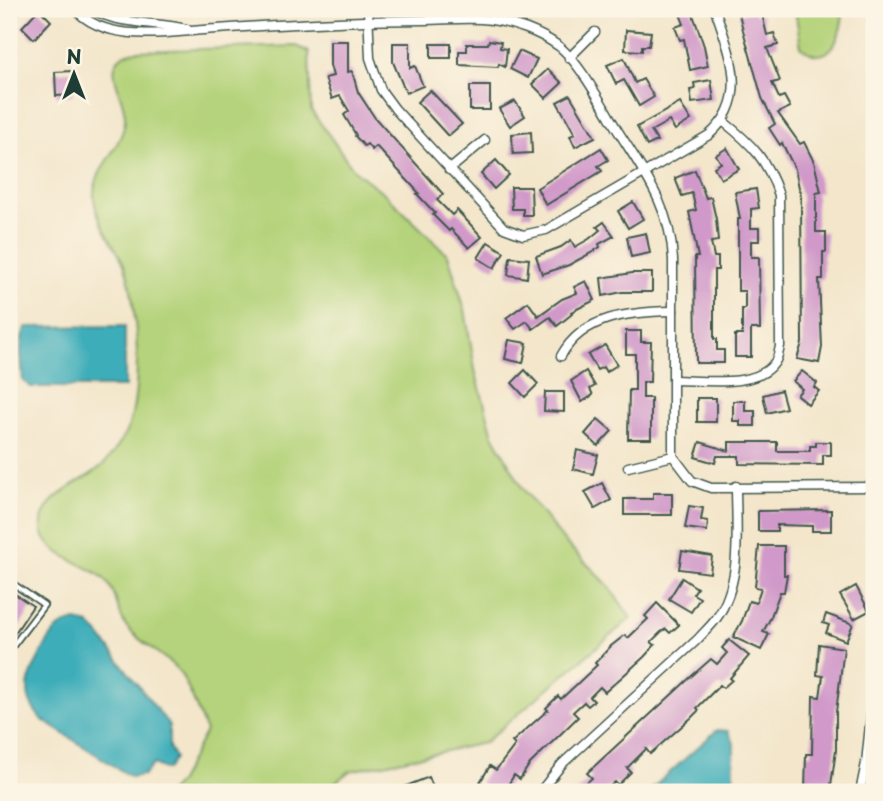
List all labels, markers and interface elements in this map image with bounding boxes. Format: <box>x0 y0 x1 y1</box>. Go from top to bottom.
north arrow <box>38 38 108 108</box>
text: N <box>66 42 82 70</box>

